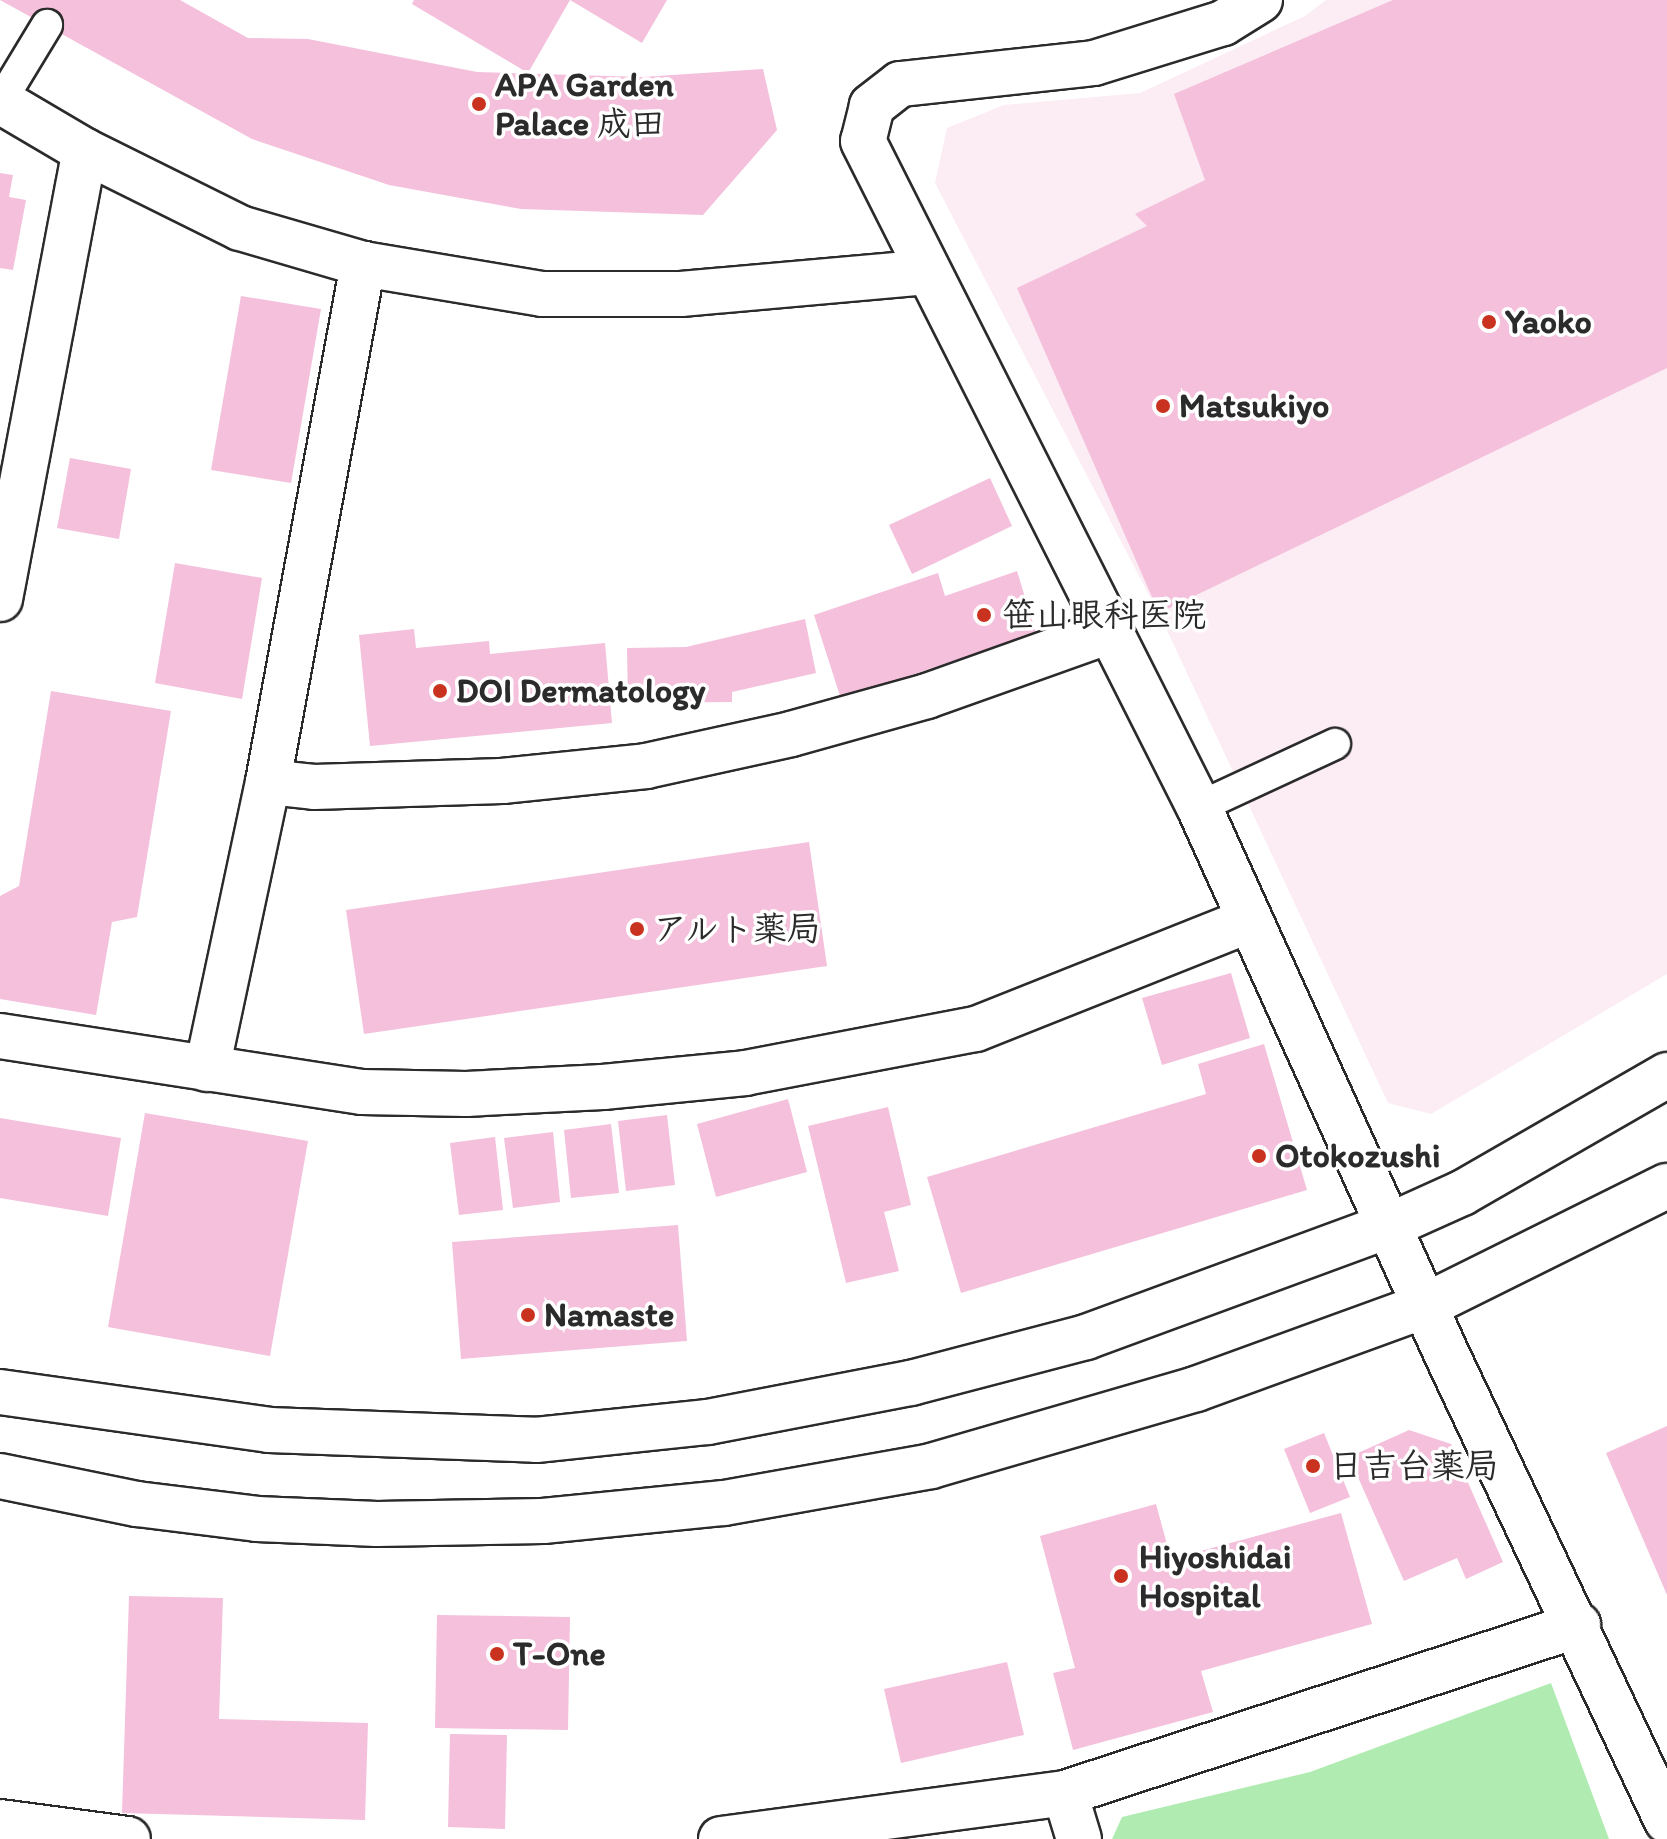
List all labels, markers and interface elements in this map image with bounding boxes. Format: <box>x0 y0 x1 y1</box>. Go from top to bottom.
place label: APA Garden Palace 成田 <box>495 64 674 144</box>
marker: APA Garden Palace 成田 <box>470 95 488 113</box>
place label: Yaoko <box>1505 302 1592 342</box>
marker: Yaoko <box>1480 313 1498 331</box>
place label: Matsukiyo <box>1179 386 1329 426</box>
marker: Matsukiyo <box>1154 397 1172 415</box>
place label: 笹山眼科医院 <box>1002 595 1206 635</box>
marker: 笹山眼科医院 <box>973 604 995 626</box>
place label: DOI Dermatology <box>456 671 706 711</box>
marker: DOI Dermatology <box>431 682 449 700</box>
place label: アルト薬局 <box>653 909 823 949</box>
marker: アルト薬局 <box>628 920 646 938</box>
place label: Otokozushi <box>1275 1136 1440 1176</box>
marker: Otokozushi <box>1250 1147 1268 1165</box>
place label: Namaste <box>544 1295 674 1335</box>
marker: Namaste <box>519 1306 537 1324</box>
place label: 日吉台薬局 <box>1329 1446 1499 1486</box>
marker: 日吉台薬局 <box>1304 1457 1322 1475</box>
place label: Hiyoshidai Hospital <box>1139 1536 1291 1616</box>
marker: Hiyoshidai Hospital <box>1110 1565 1132 1587</box>
place label: T-One <box>513 1634 606 1674</box>
marker: T-One <box>488 1645 506 1663</box>

